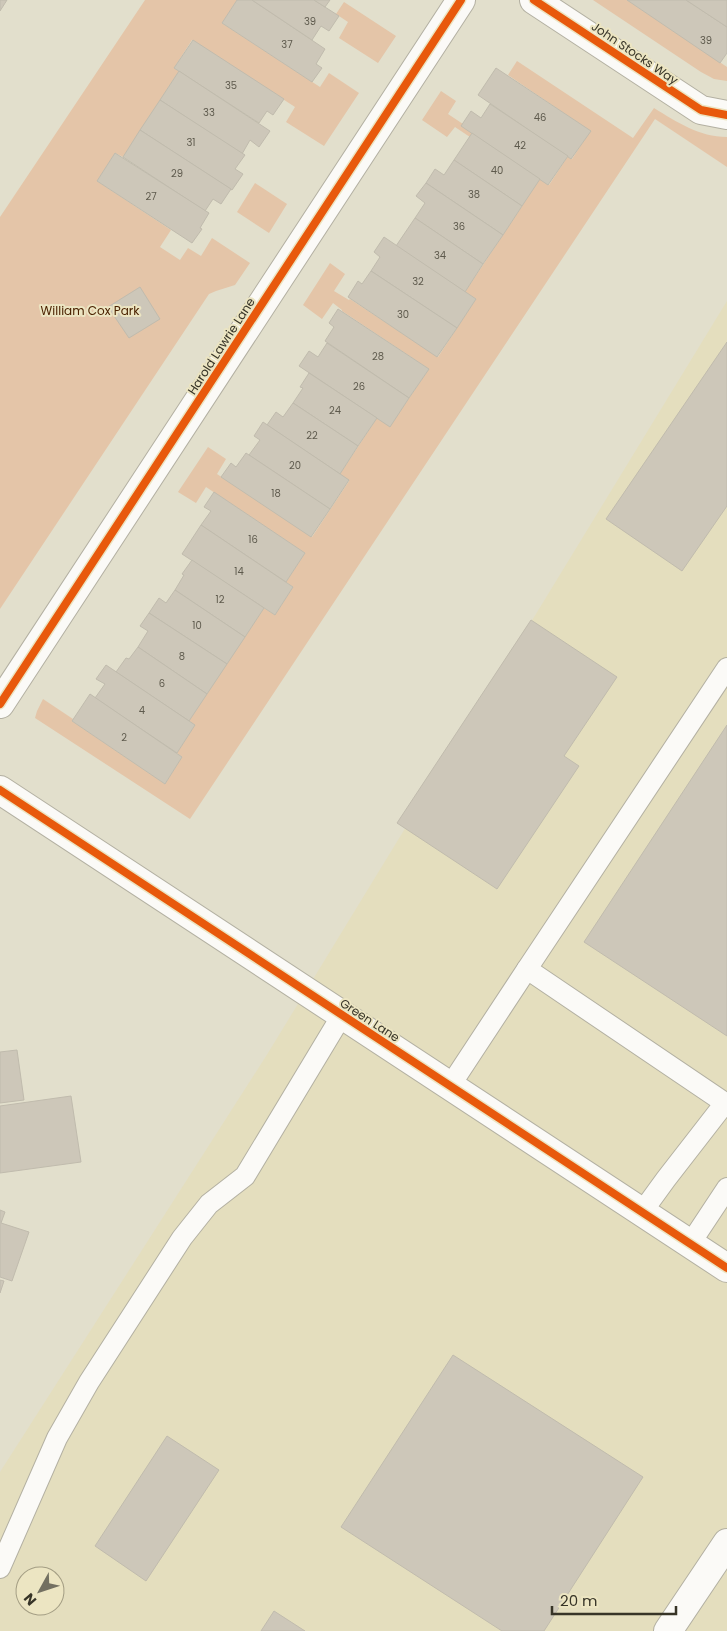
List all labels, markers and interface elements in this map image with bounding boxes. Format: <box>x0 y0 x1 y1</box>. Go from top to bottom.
house number: 39 <box>304 14 316 29</box>
street label: John Stocks Way <box>588 18 682 88</box>
house number: 39 <box>700 33 712 48</box>
house number: 37 <box>281 37 293 52</box>
house number: 35 <box>225 78 237 93</box>
house number: 33 <box>203 105 215 120</box>
house number: 46 <box>534 110 546 125</box>
house number: 31 <box>186 135 196 150</box>
house number: 42 <box>514 138 526 153</box>
house number: 40 <box>491 163 503 178</box>
house number: 29 <box>171 166 183 181</box>
house number: 38 <box>468 187 480 202</box>
house number: 27 <box>145 189 157 204</box>
house number: 36 <box>453 219 465 234</box>
house number: 34 <box>434 248 446 263</box>
house number: 32 <box>412 274 424 289</box>
street label: Harold Lawrie Lane <box>183 294 259 398</box>
park label: William Cox Park <box>41 302 140 319</box>
house number: 30 <box>397 307 409 322</box>
house number: 28 <box>372 349 384 364</box>
house number: 26 <box>353 379 365 394</box>
house number: 24 <box>329 403 341 418</box>
house number: 22 <box>306 428 318 443</box>
house number: 20 <box>289 458 301 473</box>
house number: 18 <box>271 486 281 501</box>
house number: 16 <box>248 532 258 547</box>
house number: 14 <box>234 564 244 579</box>
house number: 12 <box>216 592 225 607</box>
house number: 10 <box>192 618 202 633</box>
house number: 8 <box>179 649 185 664</box>
house number: 6 <box>159 676 165 691</box>
house number: 4 <box>139 703 145 718</box>
house number: 2 <box>121 730 127 745</box>
street label: Green Lane <box>337 994 403 1046</box>
north arrow <box>15 1566 65 1616</box>
scale bar <box>552 1584 676 1616</box>
text: N <box>19 1589 41 1610</box>
text: 20 m <box>560 1590 598 1611</box>

